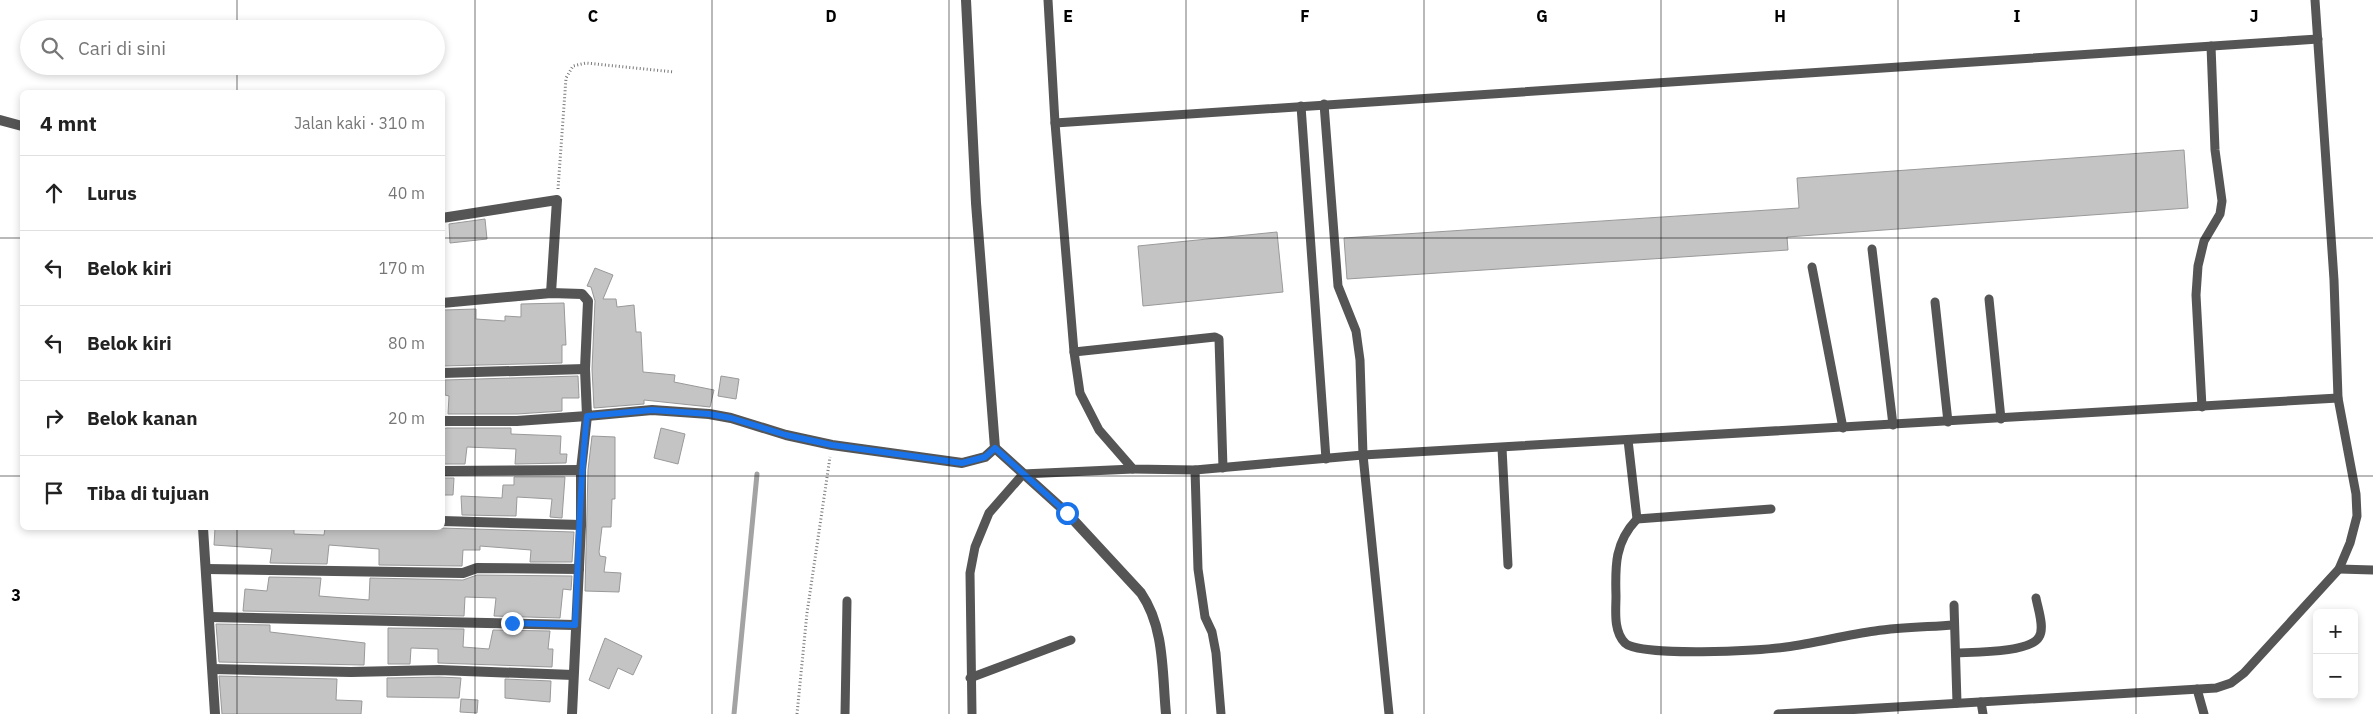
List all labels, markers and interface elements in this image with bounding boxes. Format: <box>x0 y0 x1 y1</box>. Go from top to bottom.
text: C <box>588 6 598 26</box>
text: D <box>825 6 837 26</box>
text: E <box>1063 6 1073 26</box>
text: F <box>1300 6 1310 26</box>
text: G <box>1536 6 1548 26</box>
text: H <box>1774 6 1786 26</box>
text: I <box>2014 6 2021 26</box>
text: J <box>2250 6 2258 26</box>
search box <box>20 20 445 75</box>
icon: search <box>38 34 66 62</box>
text: Cari di sini <box>78 36 166 60</box>
text: 4 mnt <box>40 109 97 137</box>
text: Jalan kaki · 310 m <box>294 113 425 133</box>
icon: ahead <box>40 179 68 207</box>
text: Lurus <box>87 181 137 205</box>
text: 40 m <box>388 183 425 203</box>
icon: left <box>40 254 68 282</box>
text: Belok kiri <box>87 256 172 280</box>
text: 170 m <box>378 258 425 278</box>
icon: left <box>40 329 68 357</box>
text: Belok kiri <box>87 331 172 355</box>
text: 80 m <box>388 333 425 353</box>
icon: right <box>40 404 68 432</box>
text: Belok kanan <box>87 406 198 430</box>
text: 20 m <box>388 408 425 428</box>
icon: arrive <box>40 479 68 507</box>
text: Tiba di tujuan <box>87 481 209 505</box>
route start <box>1056 502 1079 525</box>
text: 3 <box>11 585 21 605</box>
map controls <box>2313 609 2358 699</box>
button: + <box>2313 609 2358 654</box>
route end <box>501 612 524 635</box>
button: − <box>2313 654 2358 699</box>

